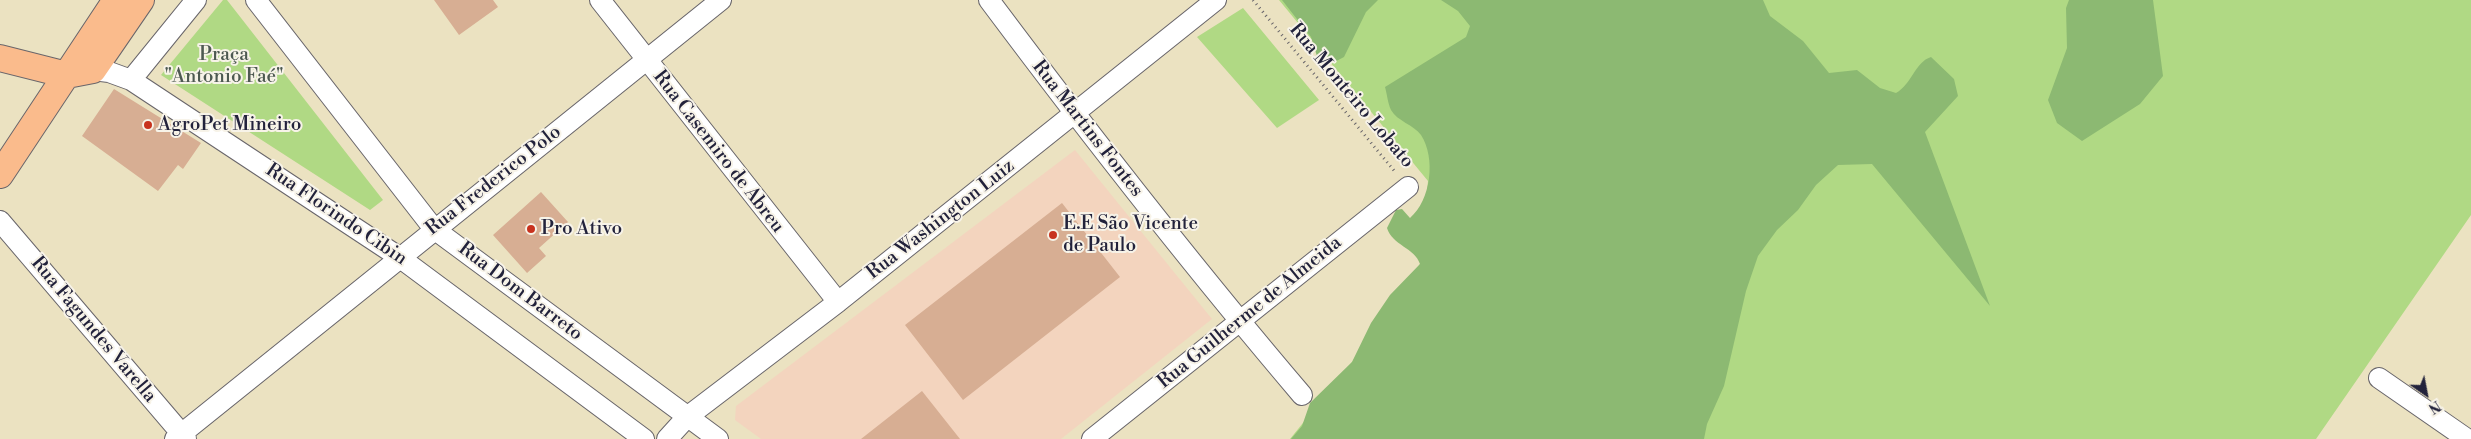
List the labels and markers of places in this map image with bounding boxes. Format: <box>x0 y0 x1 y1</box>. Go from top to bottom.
place label: AgroPet Mineiro <box>158 114 301 136</box>
marker: AgroPet Mineiro <box>142 119 154 131</box>
place label: E.E São Vicente de Paulo <box>1063 213 1198 257</box>
place label: Pro Ativo <box>541 218 622 240</box>
marker: Pro Ativo <box>525 223 537 235</box>
marker: E.E São Vicente de Paulo <box>1047 229 1059 241</box>

